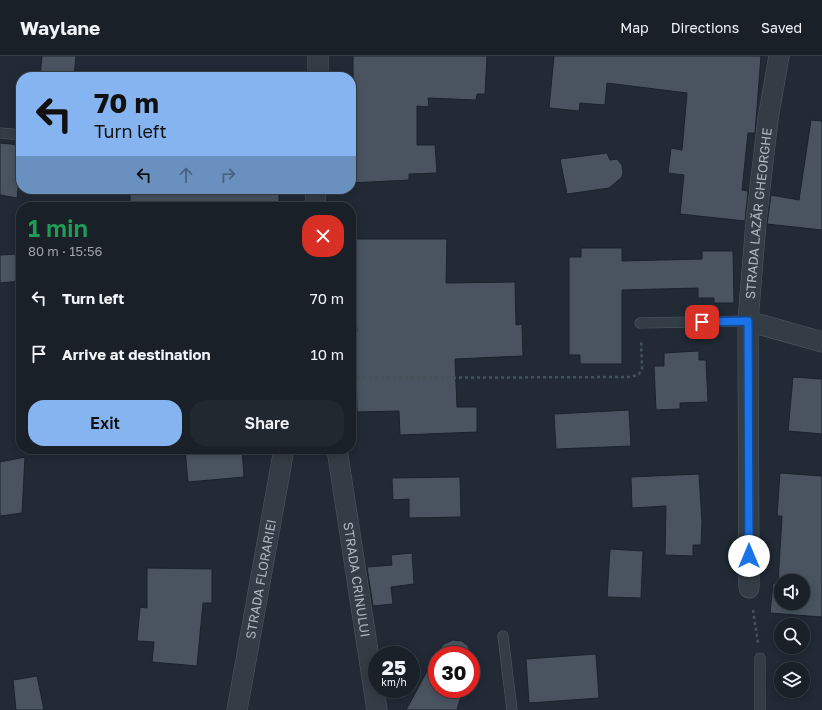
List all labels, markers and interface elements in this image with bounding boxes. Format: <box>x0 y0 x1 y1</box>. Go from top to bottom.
text: Waylane <box>20 16 100 39</box>
text: Map <box>620 19 649 36</box>
text: Directions <box>671 19 739 36</box>
text: Saved <box>761 19 802 36</box>
text: 70 m <box>94 86 159 119</box>
icon: left <box>28 88 80 140</box>
text: Turn left <box>94 120 167 142</box>
street label: STRADA LAZĂR GHEORGHE <box>742 127 775 300</box>
icon: left <box>133 164 155 186</box>
icon: ahead <box>175 164 197 186</box>
icon: right <box>217 164 239 186</box>
text: 1 min <box>28 213 88 242</box>
button: close <box>302 215 344 257</box>
text: 80 m · 15:56 <box>28 243 102 259</box>
icon: left <box>28 287 50 309</box>
text: Turn left <box>62 289 124 307</box>
text: 70 m <box>310 289 344 307</box>
pin <box>685 305 719 339</box>
icon: arrive <box>691 311 713 333</box>
icon: arrive <box>28 343 50 365</box>
text: Arrive at destination <box>62 345 211 363</box>
text: 10 m <box>310 345 344 363</box>
button: Exit <box>28 400 182 446</box>
button: Share <box>190 400 344 446</box>
street label: STRADA FLORARIEI <box>242 518 279 640</box>
street label: STRADA CRINULUI <box>340 521 374 638</box>
position arrow <box>728 535 770 577</box>
map controls <box>774 574 810 698</box>
button: sound <box>774 574 810 610</box>
button: search <box>774 618 810 654</box>
speed limit sign: 30 <box>428 646 480 698</box>
text: 25 <box>382 655 406 679</box>
button: layers <box>774 662 810 698</box>
text: km/h <box>381 676 407 688</box>

